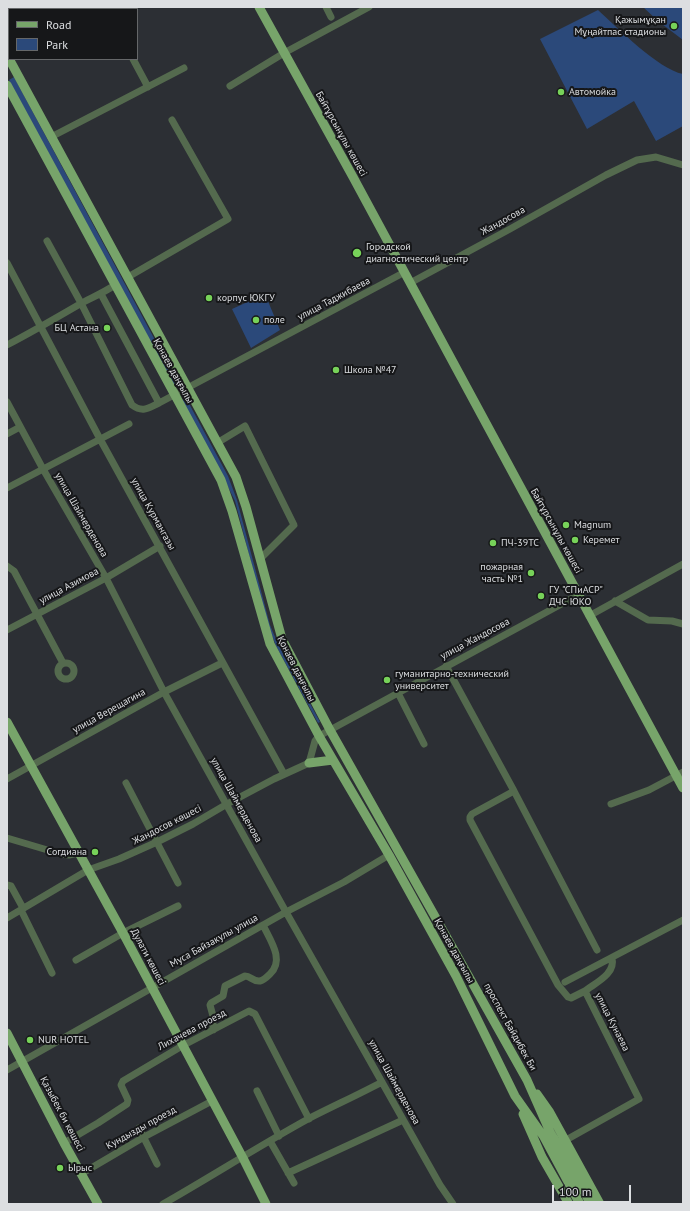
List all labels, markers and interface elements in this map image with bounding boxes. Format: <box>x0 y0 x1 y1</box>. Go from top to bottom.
legend <box>8 8 138 60</box>
place label: Қажымұқан Мұңайтпас стадионы <box>574 14 666 38</box>
text: Road <box>46 17 71 32</box>
marker: Қажымұқан Мұңайтпас стадионы <box>669 21 679 31</box>
text: Park <box>46 37 68 52</box>
place label: Автомойка <box>569 86 616 98</box>
marker: Автомойка <box>556 87 566 97</box>
street label: Байтұрсынұлы көшесі <box>313 89 369 179</box>
street label: Жандосова <box>479 204 527 238</box>
place label: Городской диагностический центр <box>366 241 468 264</box>
marker: Городской диагностический центр <box>351 247 363 259</box>
street label: улица Таджибаева <box>296 275 372 323</box>
place label: корпус ЮКГУ <box>217 292 275 304</box>
marker: корпус ЮКГУ <box>204 293 214 303</box>
place label: поле <box>264 314 285 326</box>
marker: поле <box>251 315 261 325</box>
place label: БЦ Астана <box>55 322 99 334</box>
marker: БЦ Астана <box>102 323 112 333</box>
street label: Қонаев даңғылы <box>150 337 196 405</box>
place label: Школа №47 <box>344 364 397 376</box>
marker: Школа №47 <box>331 365 341 375</box>
street label: улица Шаймерденова <box>52 471 110 559</box>
street label: улица Курмангазы <box>128 476 178 552</box>
street label: Байтұрсынұлы көшесі <box>528 486 584 576</box>
place label: Magnum <box>574 519 611 531</box>
marker: Magnum <box>561 520 571 530</box>
place label: Керемет <box>583 534 620 546</box>
marker: Керемет <box>570 535 580 545</box>
place label: ПЧ-39ТС <box>501 537 539 549</box>
marker: ПЧ-39ТС <box>488 538 498 548</box>
place label: пожарная часть №1 <box>480 561 523 584</box>
street label: улица Азимова <box>37 565 101 607</box>
marker: пожарная часть №1 <box>526 568 536 578</box>
place label: ГУ "СПиАСР" ДЧС ЮКО <box>549 584 603 608</box>
marker: ГУ "СПиАСР" ДЧС ЮКО <box>536 591 546 601</box>
street label: улица Жандосова <box>438 616 512 662</box>
street label: Қонаев даңғылы <box>274 634 318 704</box>
place label: гуманитарно-технический университет <box>395 668 509 692</box>
marker: гуманитарно-технический университет <box>382 675 392 685</box>
street label: улица Верещагина <box>70 686 148 736</box>
street label: улица Шаймерденова <box>208 755 264 845</box>
street label: Жандосов көшесі <box>130 802 204 848</box>
place label: Согдиана <box>47 846 87 858</box>
marker: Согдиана <box>90 847 100 857</box>
street label: Муса Байзакулы улица <box>168 912 260 970</box>
street label: Қонаев даңғылы <box>431 917 477 985</box>
street label: Дулати көшесі <box>128 927 168 987</box>
street label: проспект Байдибек Би <box>481 981 539 1073</box>
street label: улица Кунаева <box>592 991 632 1053</box>
street label: Лихачева проезд <box>156 1007 228 1053</box>
place label: NUR HOTEL <box>38 1034 89 1046</box>
marker: NUR HOTEL <box>25 1035 35 1045</box>
street label: улица Шаймерденова <box>366 1037 422 1127</box>
street label: Қазыбек би көшесі <box>37 1075 87 1153</box>
street label: Кундызды проезд <box>104 1104 178 1152</box>
place label: Ырыс <box>68 1162 92 1174</box>
marker: Ырыс <box>55 1163 65 1173</box>
scale bar <box>554 1177 633 1203</box>
text: 100 m <box>559 1184 592 1199</box>

